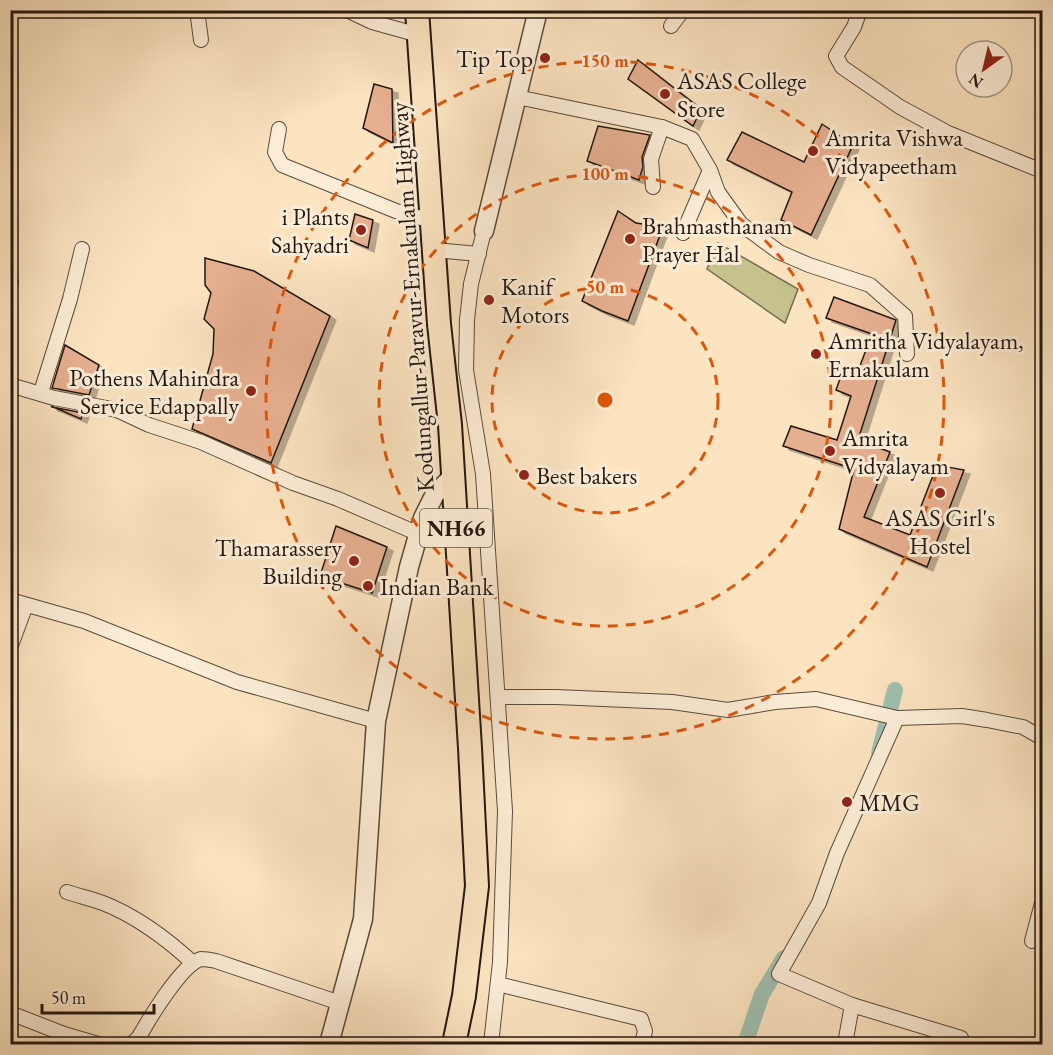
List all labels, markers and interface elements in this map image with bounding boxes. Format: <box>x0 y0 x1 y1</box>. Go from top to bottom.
north arrow <box>954 39 1014 99</box>
place label: Tip Top <box>456 43 533 74</box>
text: 150 m <box>581 49 629 72</box>
marker: Tip Top <box>538 51 552 65</box>
place label: ASAS College Store <box>676 65 807 124</box>
text: N <box>965 69 987 93</box>
marker: ASAS College Store <box>658 87 672 101</box>
street label: Kodungallur-Paravur-Ernakulam Highway <box>383 100 441 493</box>
place label: Amrita Vishwa Vidyapeetham <box>824 122 963 181</box>
marker: Amrita Vishwa Vidyapeetham <box>806 144 820 158</box>
text: 100 m <box>581 162 629 185</box>
place label: i Plants Sahyadri <box>271 201 349 260</box>
place label: Brahmasthanam Prayer Hal <box>642 210 793 269</box>
marker: i Plants Sahyadri <box>354 223 368 237</box>
marker: Brahmasthanam Prayer Hal <box>623 232 637 246</box>
place label: Kanif Motors <box>501 271 569 330</box>
text: 50 m <box>586 275 624 298</box>
marker: Kanif Motors <box>482 293 496 307</box>
place label: Amritha Vidyalayam, Ernakulam <box>827 325 1024 384</box>
marker: Amritha Vidyalayam, Ernakulam <box>809 347 823 361</box>
place label: Pothens Mahindra Service Edappally <box>69 362 239 421</box>
marker: Pothens Mahindra Service Edappally <box>244 384 258 398</box>
centre of rings <box>595 390 615 410</box>
place label: Amrita Vidyalayam <box>841 422 949 481</box>
marker: Amrita Vidyalayam <box>823 444 837 458</box>
place label: Best bakers <box>536 460 637 491</box>
marker: Best bakers <box>517 468 531 482</box>
marker: ASAS Girl's Hostel <box>933 486 947 500</box>
place label: ASAS Girl's Hostel <box>884 502 995 561</box>
road number: NH66 <box>420 509 492 547</box>
place label: Thamarassery Building <box>215 532 343 591</box>
marker: Thamarassery Building <box>347 554 361 568</box>
place label: Indian Bank <box>380 571 494 602</box>
marker: Indian Bank <box>361 579 375 593</box>
place label: MMG <box>859 787 920 818</box>
marker: MMG <box>840 795 854 809</box>
scale bar <box>42 977 154 1015</box>
text: 50 m <box>51 986 86 1009</box>

